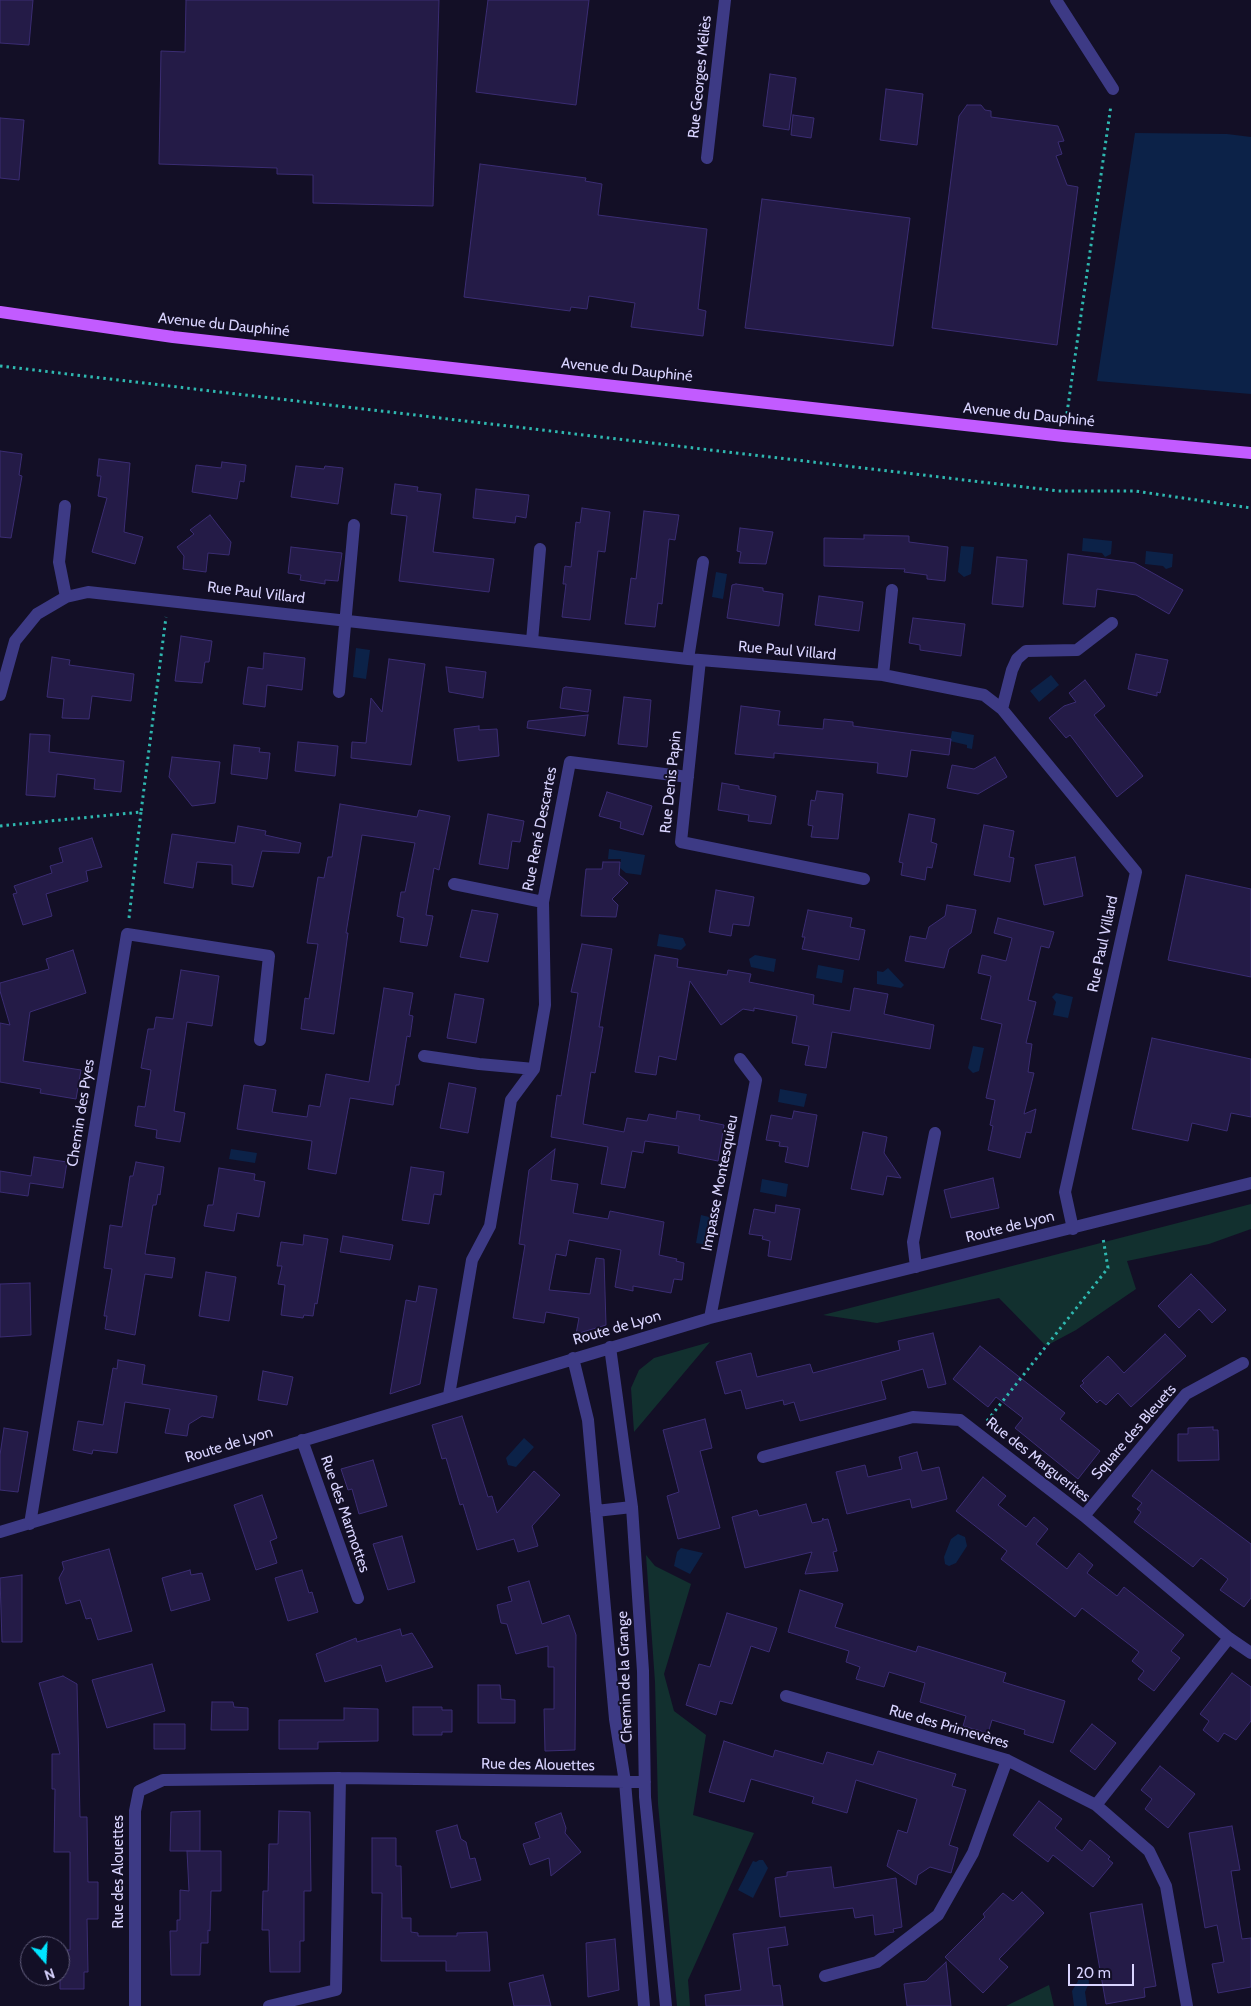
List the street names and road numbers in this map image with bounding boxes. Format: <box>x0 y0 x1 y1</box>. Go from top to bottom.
street label: Rue Georges Méliès <box>685 15 715 139</box>
street label: Avenue du Dauphiné <box>157 309 291 341</box>
street label: Avenue du Dauphiné <box>560 354 694 386</box>
street label: Avenue du Dauphiné <box>962 399 1096 431</box>
street label: Rue Paul Villard <box>206 578 306 608</box>
street label: Rue Paul Villard <box>737 638 837 664</box>
street label: Rue Denis Papin <box>657 730 685 834</box>
street label: Rue René Descartes <box>519 765 561 893</box>
street label: Rue Paul Villard <box>1084 894 1122 994</box>
street label: Chemin des Pyes <box>64 1058 98 1168</box>
street label: Impasse Montesquieu <box>698 1113 742 1253</box>
street label: Route de Lyon <box>964 1207 1056 1247</box>
street label: Route de Lyon <box>571 1307 663 1349</box>
street label: Square des Bleuets <box>1088 1381 1180 1483</box>
street label: Rue des Marguerites <box>982 1414 1094 1506</box>
street label: Route de Lyon <box>183 1423 275 1467</box>
street label: Rue des Marmottes <box>317 1453 373 1575</box>
street label: Chemin de la Grange <box>614 1611 636 1743</box>
street label: Rue des Primevères <box>887 1701 1011 1753</box>
street label: Rue des Alouettes <box>481 1755 595 1775</box>
street label: Rue des Alouettes <box>110 1815 128 1929</box>

